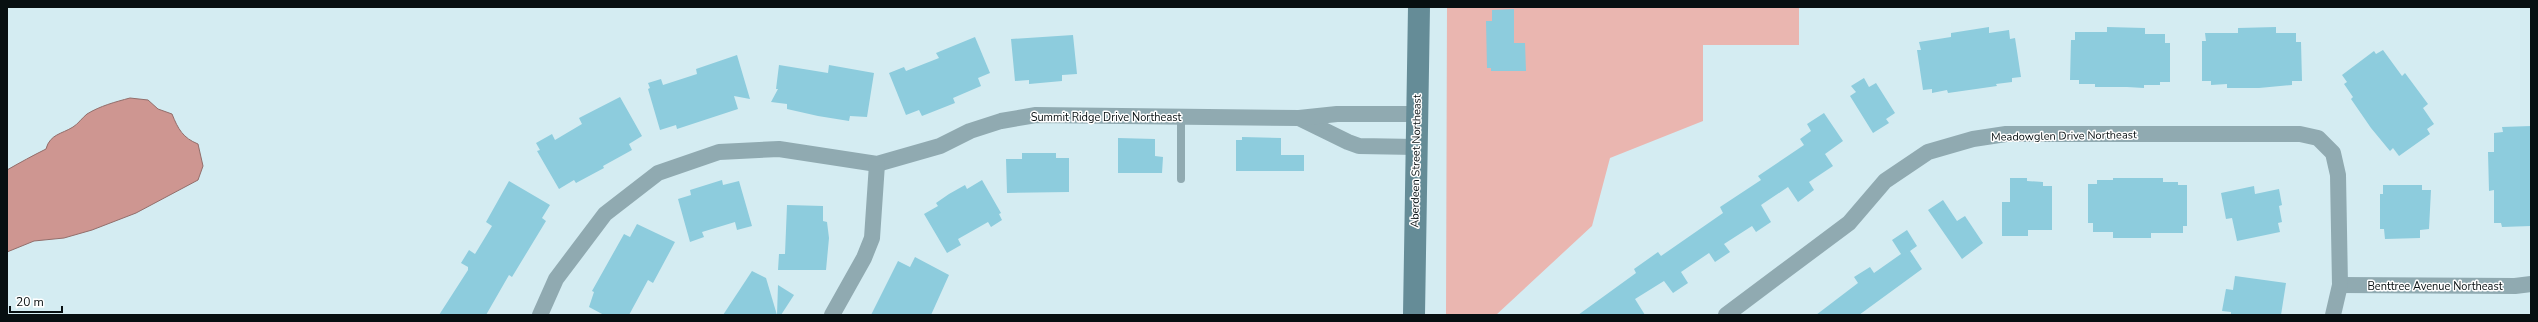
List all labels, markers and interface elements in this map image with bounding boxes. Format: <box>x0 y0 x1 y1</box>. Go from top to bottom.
street label: Aberdeen Street Northeast <box>1407 94 1425 228</box>
street label: Summit Ridge Drive Northeast <box>1031 110 1182 125</box>
street label: Meadowglen Drive Northeast <box>1991 127 2137 145</box>
street label: Benttree Avenue Northeast <box>2367 279 2503 294</box>
scale bar <box>10 288 62 314</box>
text: 20 m <box>16 294 44 310</box>

